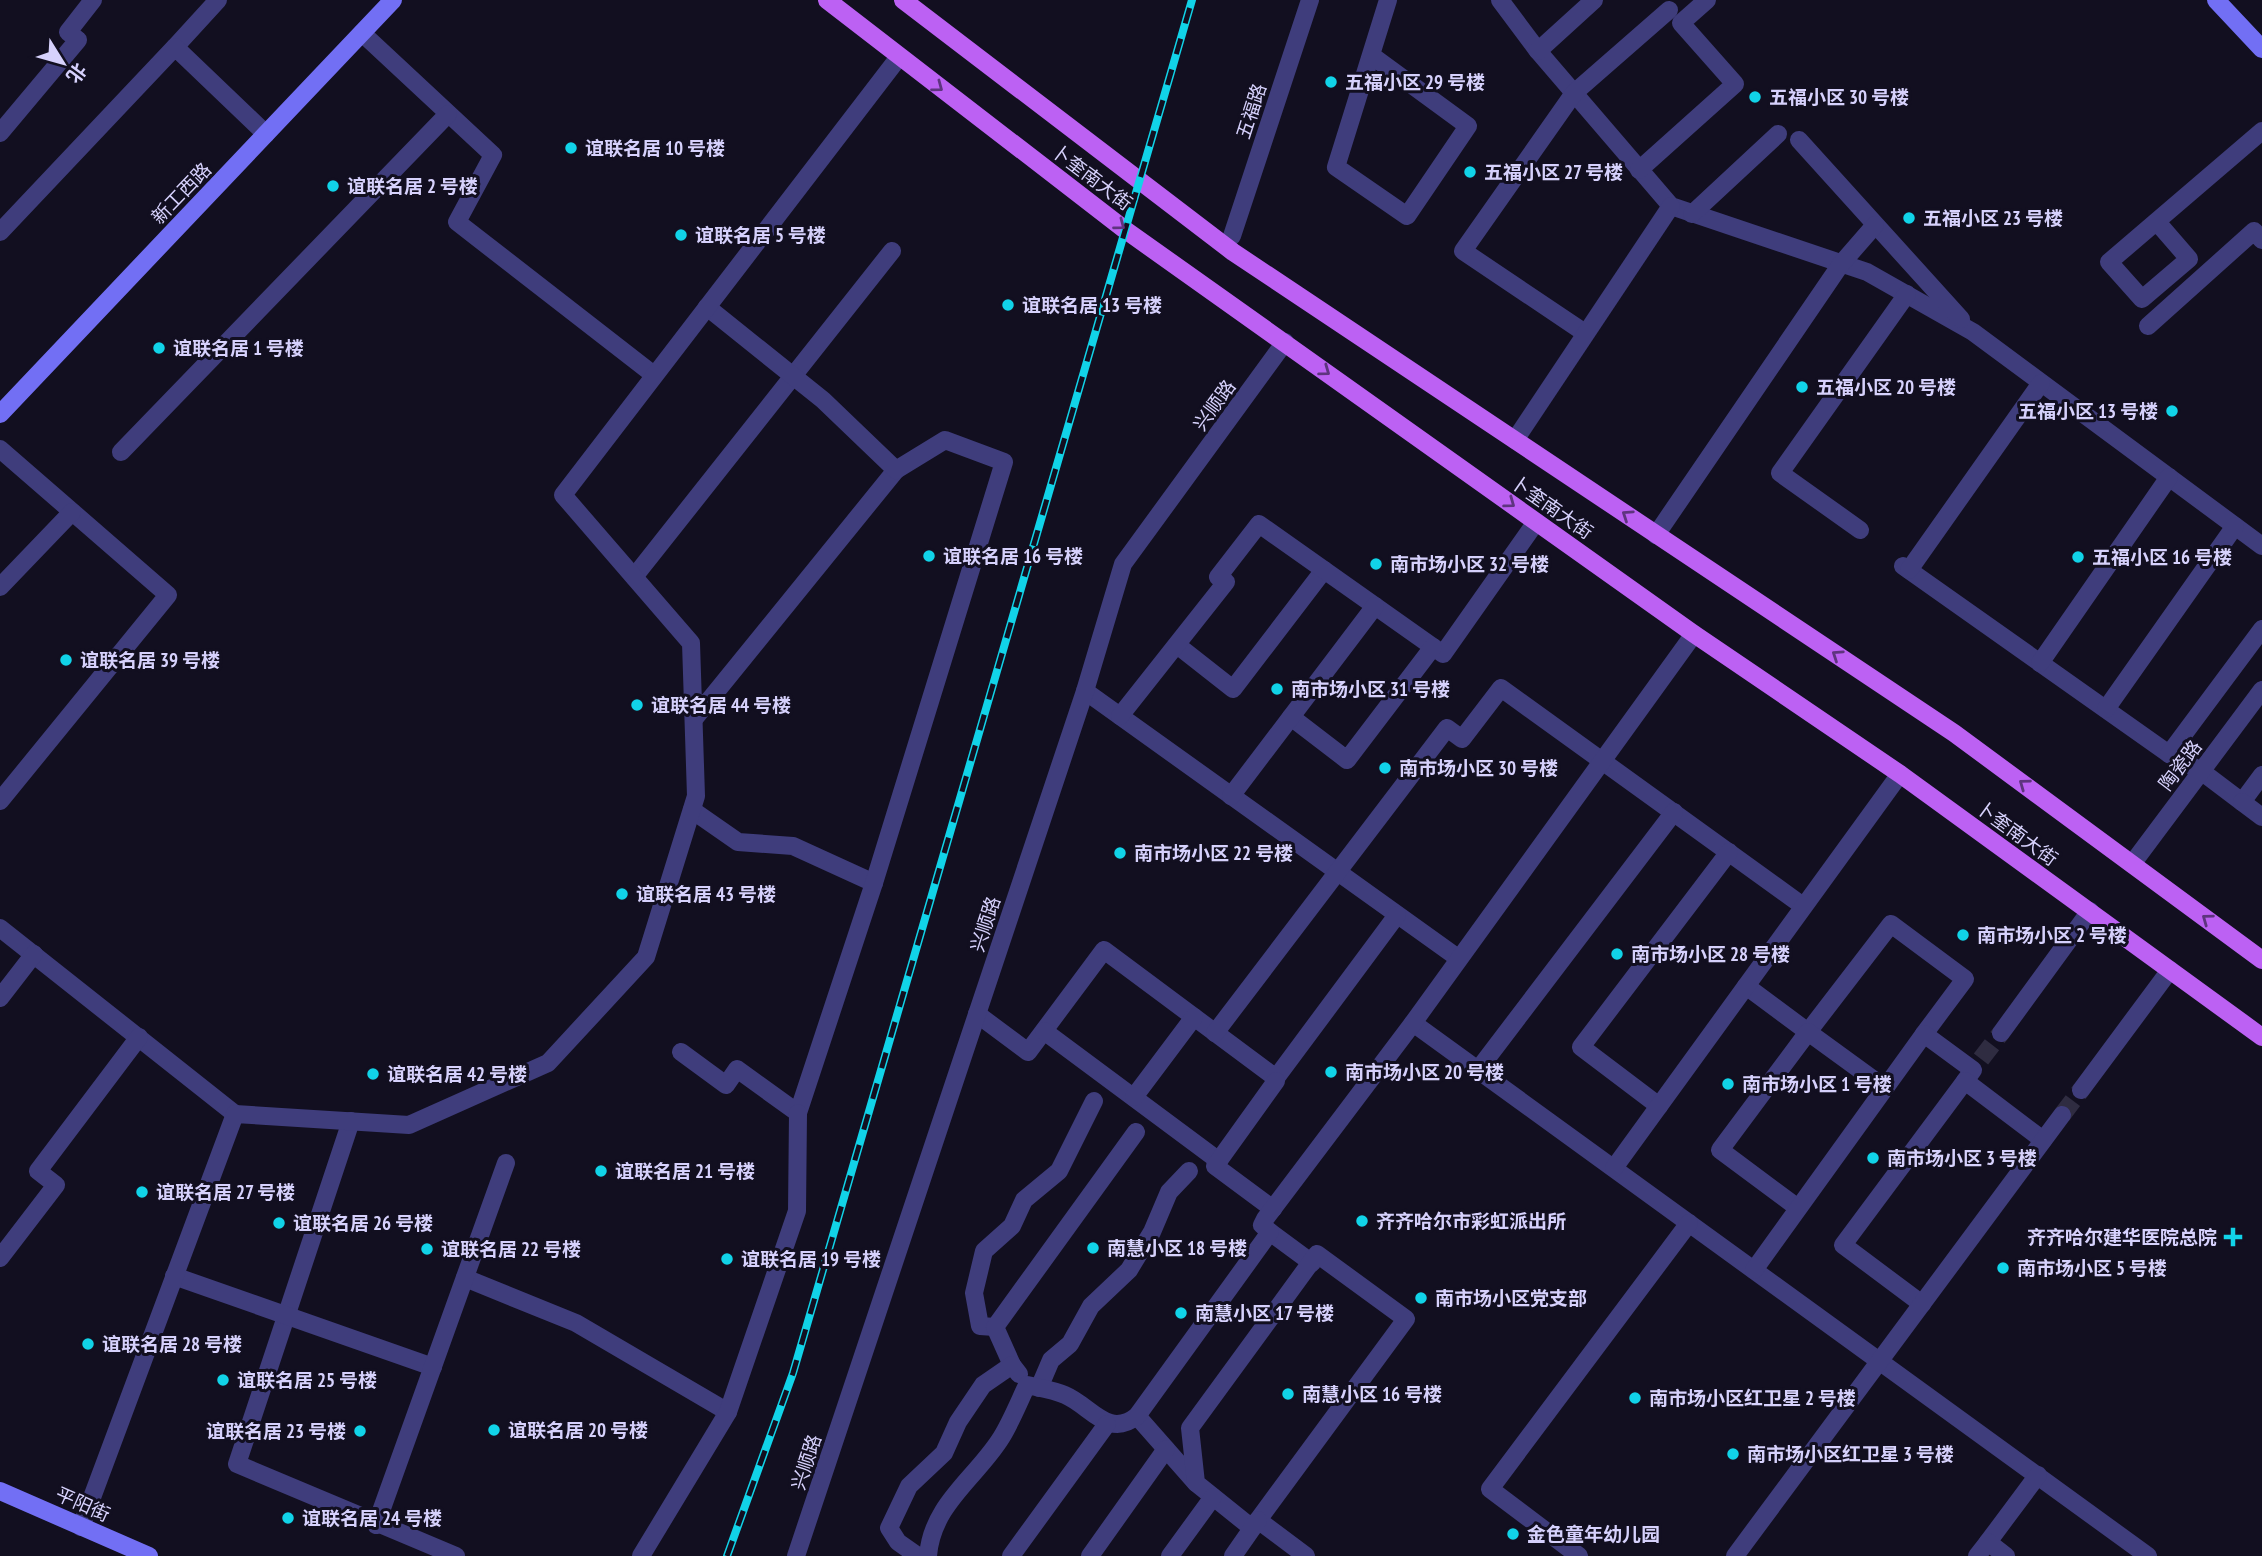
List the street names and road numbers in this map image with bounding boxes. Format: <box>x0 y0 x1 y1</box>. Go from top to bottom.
street label: 五福路 <box>1231 80 1271 142</box>
street label: 卜奎南大街 <box>1047 139 1137 215</box>
street label: 新工西路 <box>146 157 216 229</box>
street label: 兴顺路 <box>1188 375 1240 435</box>
street label: 卜奎南大街 <box>1506 470 1598 544</box>
street label: 陶瓷路 <box>2153 735 2207 795</box>
street label: 卜奎南大街 <box>1972 795 2062 871</box>
street label: 兴顺路 <box>965 893 1005 955</box>
street label: 兴顺路 <box>786 1431 826 1493</box>
street label: 平阳街 <box>52 1481 114 1527</box>

